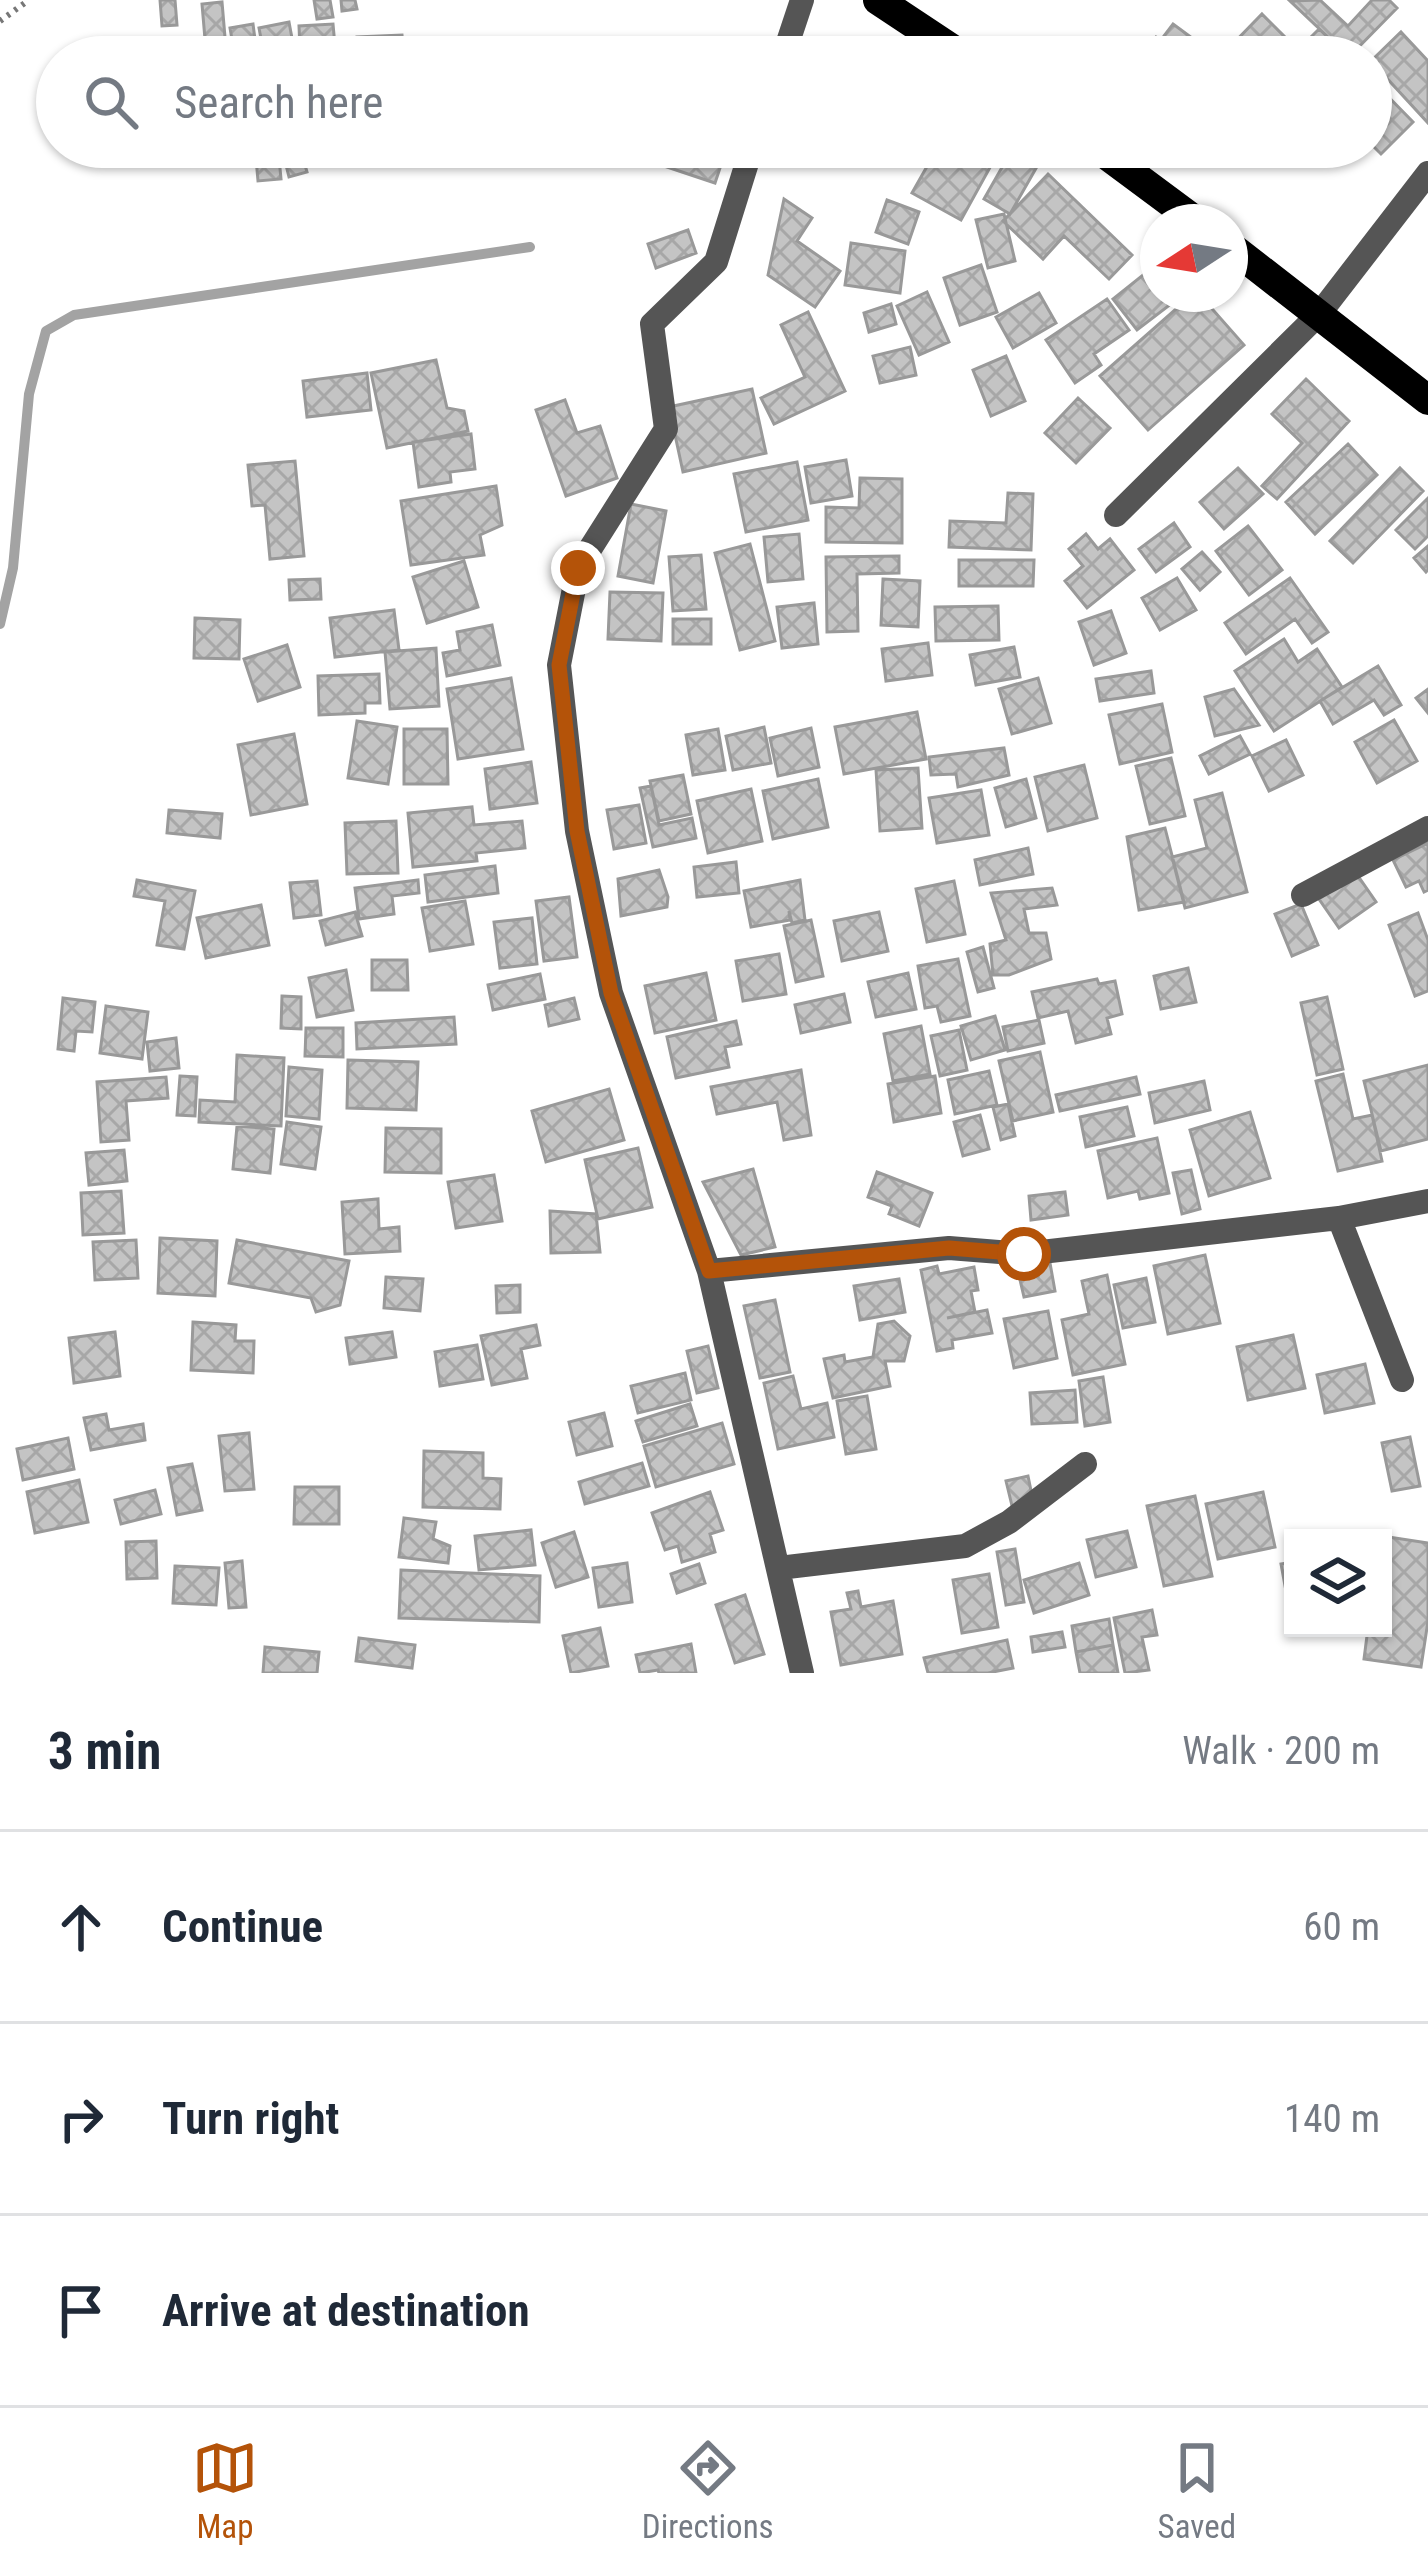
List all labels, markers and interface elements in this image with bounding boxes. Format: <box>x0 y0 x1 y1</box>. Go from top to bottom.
search box <box>36 36 1392 168</box>
icon: search <box>78 69 144 135</box>
text: Search here <box>174 76 383 129</box>
north arrow <box>1140 204 1248 312</box>
route end <box>551 541 605 595</box>
route start <box>997 1227 1051 1281</box>
map controls <box>1284 1529 1392 1637</box>
button: layers <box>1284 1529 1392 1637</box>
text: 3 min <box>48 1722 161 1781</box>
text: Walk · 200 m <box>1182 1728 1380 1774</box>
icon: ahead <box>48 1894 114 1960</box>
text: Continue <box>162 1900 323 1953</box>
text: 60 m <box>1303 1904 1380 1950</box>
icon: right <box>48 2086 114 2152</box>
text: Turn right <box>162 2092 339 2145</box>
text: 140 m <box>1284 2096 1380 2142</box>
icon: arrive <box>48 2278 114 2344</box>
text: Arrive at destination <box>162 2284 530 2337</box>
tab: Map <box>192 2435 258 2546</box>
tab: Directions <box>642 2435 774 2546</box>
tab: Saved <box>1158 2435 1236 2546</box>

